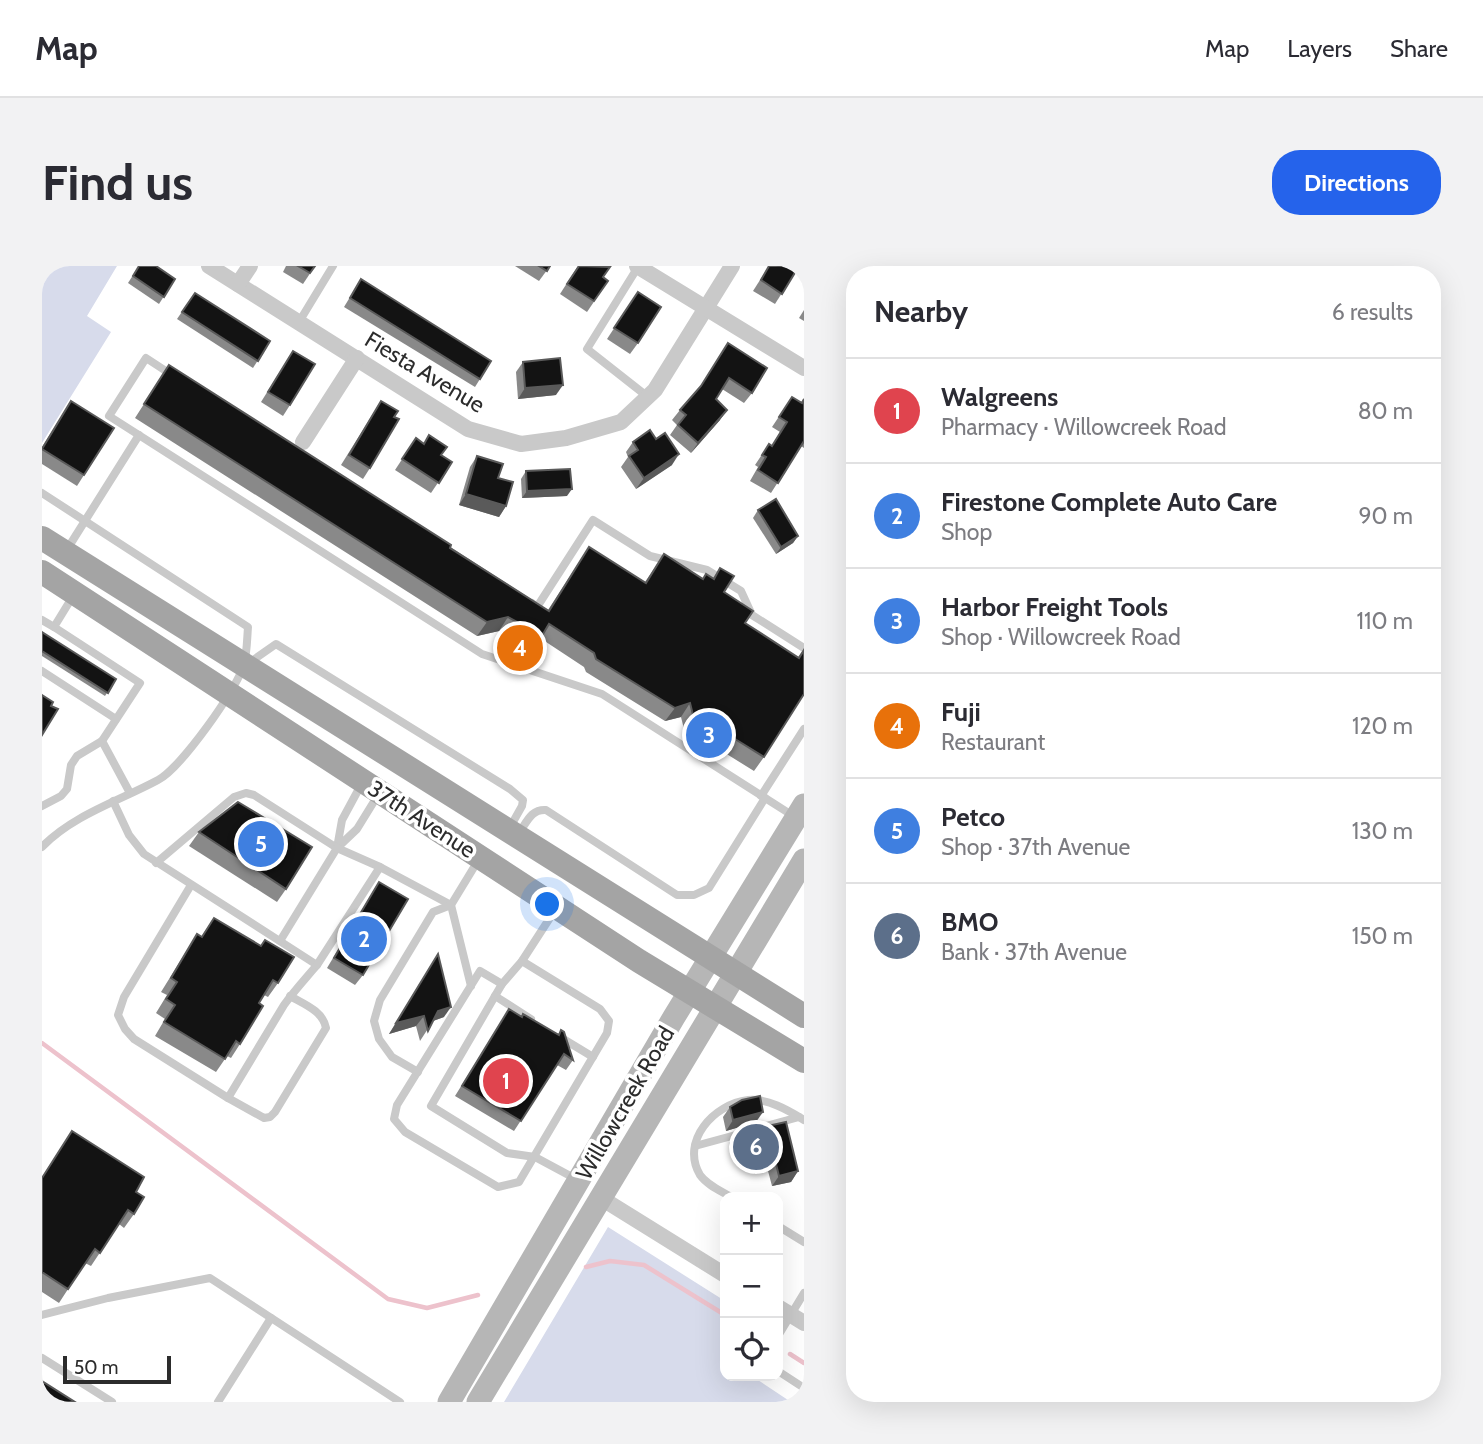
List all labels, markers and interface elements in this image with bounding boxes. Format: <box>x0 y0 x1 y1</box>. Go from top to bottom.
text: Map <box>35 28 98 68</box>
text: Map <box>1205 34 1249 63</box>
text: Layers <box>1287 34 1352 63</box>
text: Share <box>1390 34 1448 63</box>
button: Directions <box>1272 150 1441 215</box>
text: Find us <box>42 153 193 212</box>
text: Nearby <box>874 293 968 330</box>
text: 6 results <box>1332 298 1413 326</box>
street label: Fiesta Avenue <box>360 325 490 419</box>
text: Walgreens <box>941 381 1058 413</box>
text: 1 <box>893 397 901 425</box>
text: 80 m <box>1358 397 1413 425</box>
text: Pharmacy · Willowcreek Road <box>941 413 1227 441</box>
text: Firestone Complete Auto Care <box>941 486 1277 518</box>
text: 2 <box>891 502 903 530</box>
text: 90 m <box>1359 502 1413 530</box>
text: Shop <box>941 518 992 546</box>
text: Harbor Freight Tools <box>941 591 1168 623</box>
text: 3 <box>891 607 903 635</box>
text: 110 m <box>1357 607 1413 635</box>
pin: 4 <box>497 622 543 674</box>
text: Shop · Willowcreek Road <box>941 623 1181 651</box>
text: Fuji <box>941 696 981 728</box>
pin: 3 <box>686 709 732 761</box>
text: 4 <box>890 712 904 740</box>
text: 120 m <box>1352 712 1413 740</box>
text: Restaurant <box>941 728 1045 756</box>
street label: 37th Avenue <box>363 774 481 864</box>
text: Petco <box>941 801 1005 833</box>
text: 5 <box>891 817 903 845</box>
text: 130 m <box>1352 817 1413 845</box>
pin: 5 <box>238 818 284 870</box>
text: Shop · 37th Avenue <box>941 833 1130 861</box>
your location <box>530 887 564 921</box>
text: BMO <box>941 906 999 938</box>
pin: 2 <box>341 913 387 965</box>
text: 6 <box>891 922 903 950</box>
text: 150 m <box>1352 922 1413 950</box>
text: Bank · 37th Avenue <box>941 938 1127 966</box>
street label: Willowcreek Road <box>570 1021 680 1185</box>
pin: 1 <box>483 1055 529 1107</box>
pin: 6 <box>733 1121 779 1173</box>
map controls <box>720 1192 783 1381</box>
button: + <box>720 1192 783 1255</box>
button: − <box>720 1255 783 1318</box>
button: locate <box>720 1318 783 1381</box>
scale bar <box>63 1353 172 1385</box>
text: 50 m <box>74 1356 118 1379</box>

